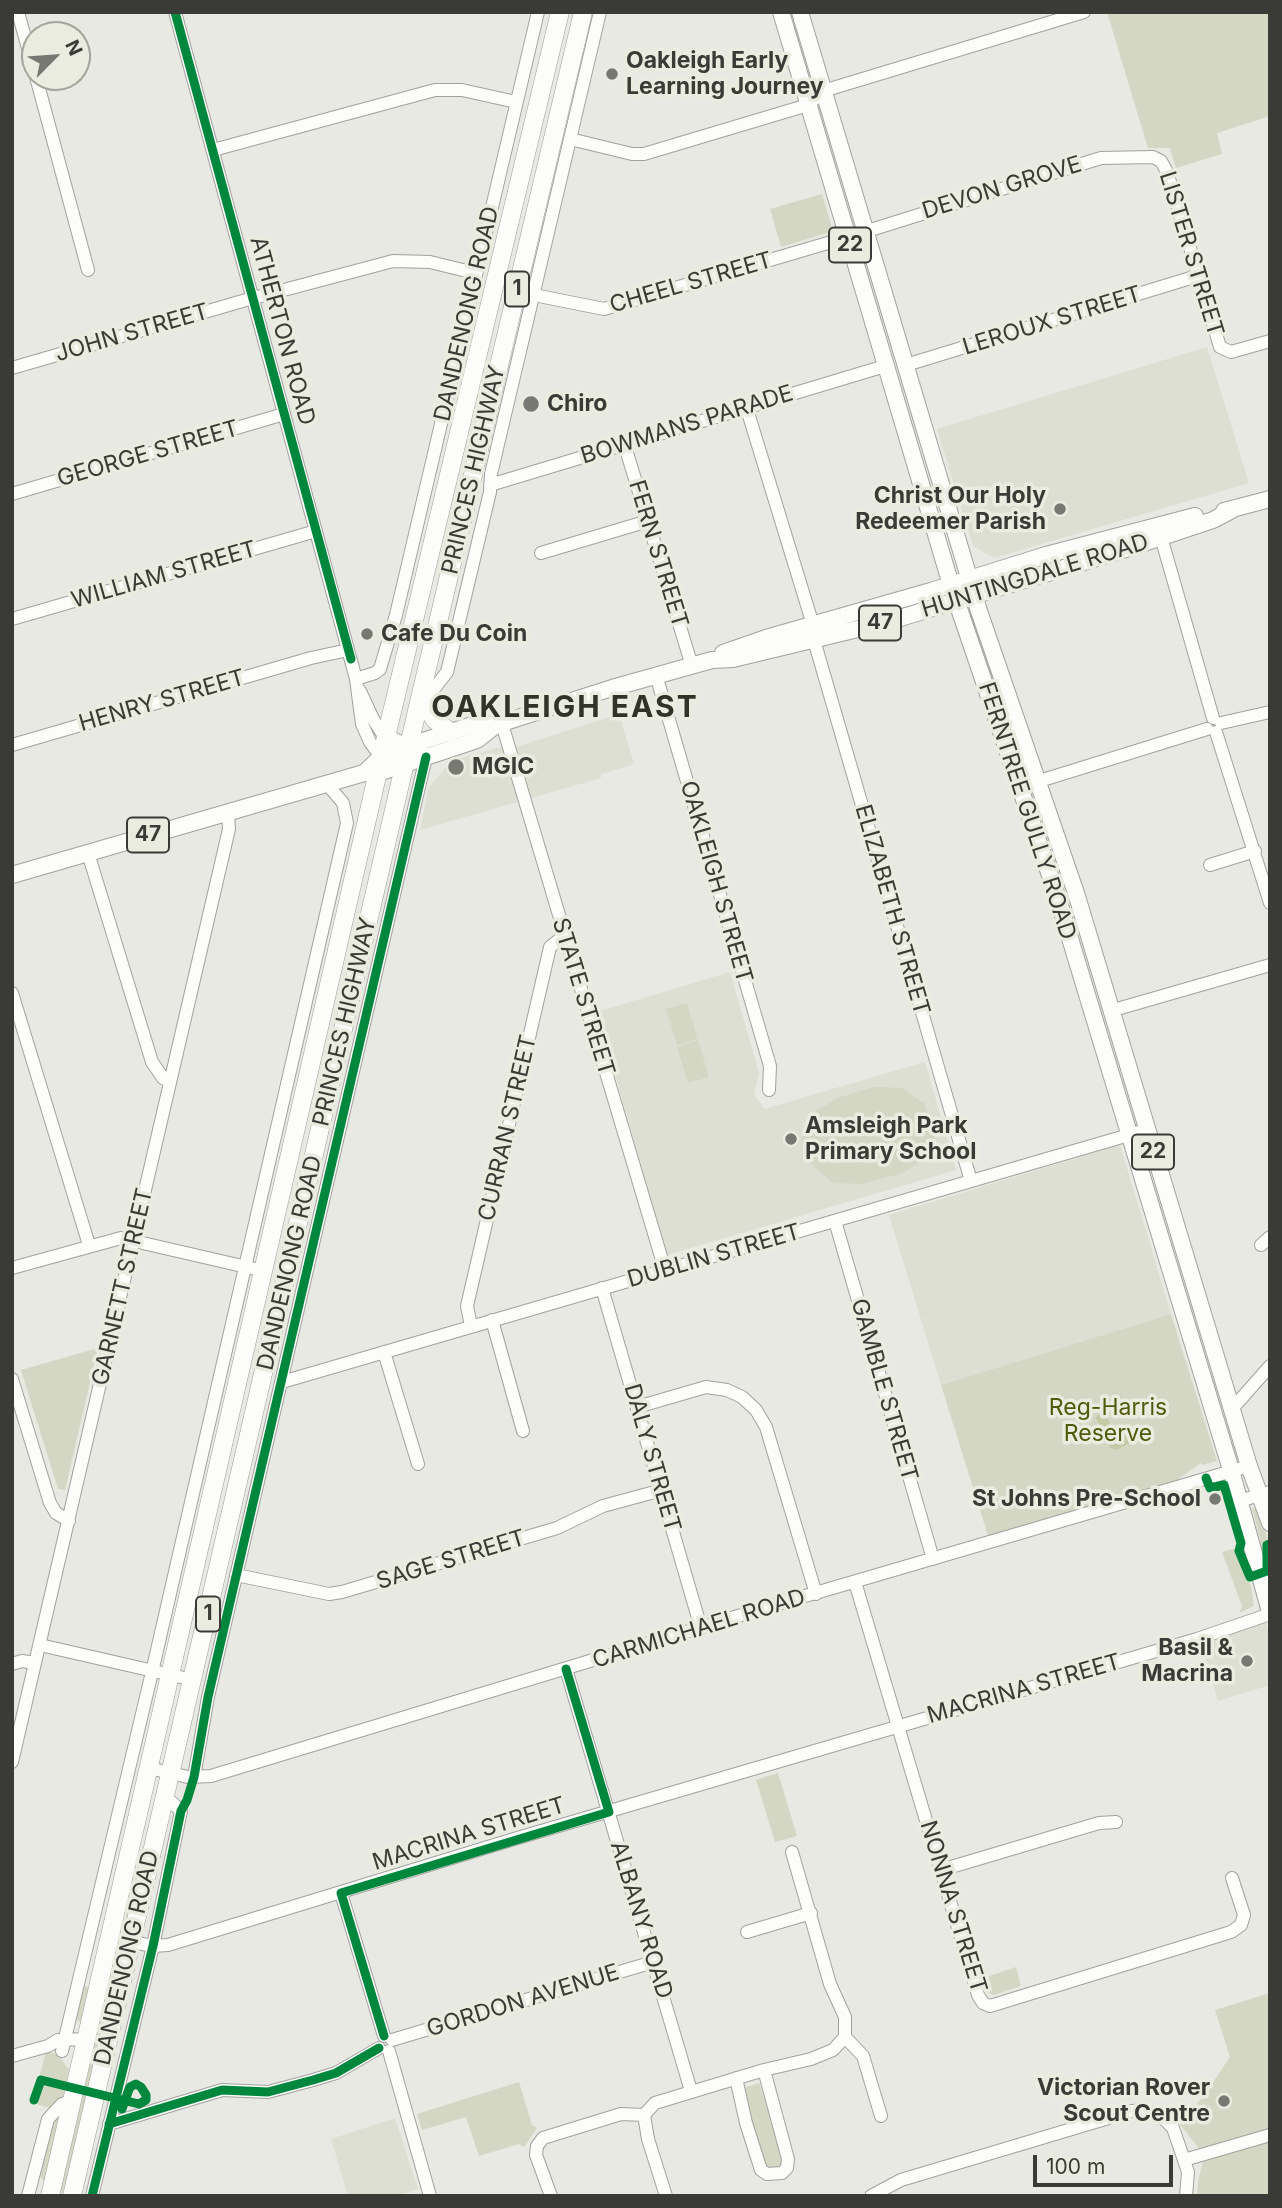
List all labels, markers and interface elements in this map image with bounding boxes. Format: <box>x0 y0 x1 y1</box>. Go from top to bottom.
north arrow <box>21 21 91 91</box>
text: N <box>60 36 87 59</box>
place label: Oakleigh Early Learning Journey <box>626 47 824 101</box>
marker: Oakleigh Early Learning Journey <box>604 66 620 82</box>
street label: DEVON GROVE <box>919 151 1085 225</box>
street label: LISTER STREET <box>1153 168 1229 340</box>
street label: DANDENONG ROAD <box>429 204 505 424</box>
road number: 22 <box>829 228 871 262</box>
street label: ATHERTON ROAD <box>244 234 320 428</box>
street label: CHEEL STREET <box>606 247 776 319</box>
road number: 1 <box>505 272 529 306</box>
street label: LEROUX STREET <box>959 281 1145 361</box>
street label: JOHN STREET <box>52 298 212 368</box>
street label: PRINCES HIGHWAY <box>437 363 511 577</box>
street label: BOWMANS PARADE <box>578 380 796 470</box>
place label: Chiro <box>547 390 607 418</box>
marker: Chiro <box>521 394 541 414</box>
street label: GEORGE STREET <box>54 415 242 493</box>
street label: FERN STREET <box>622 477 694 631</box>
place label: Christ Our Holy Redeemer Parish <box>855 482 1046 536</box>
marker: Christ Our Holy Redeemer Parish <box>1052 501 1068 517</box>
street label: HUNTINGDALE ROAD <box>918 528 1152 624</box>
street label: WILLIAM STREET <box>68 535 260 615</box>
road number: 47 <box>859 606 901 640</box>
place label: Cafe Du Coin <box>381 620 527 648</box>
marker: Cafe Du Coin <box>359 626 375 642</box>
street label: HENRY STREET <box>76 664 248 738</box>
street label: FERNTREE GULLY ROAD <box>972 679 1082 943</box>
district label: OAKLEIGH EAST <box>433 690 697 726</box>
place label: MGIC <box>472 753 534 781</box>
marker: MGIC <box>446 757 466 777</box>
street label: OAKLEIGH STREET <box>674 778 758 986</box>
street label: ELIZABETH STREET <box>849 802 935 1018</box>
road number: 47 <box>127 818 169 852</box>
street label: PRINCES HIGHWAY <box>308 915 382 1129</box>
street label: STATE STREET <box>546 915 620 1079</box>
street label: CURRAN STREET <box>473 1032 543 1224</box>
place label: Amsleigh Park Primary School <box>805 1112 976 1166</box>
marker: Amsleigh Park Primary School <box>783 1131 799 1147</box>
road number: 22 <box>1132 1134 1174 1170</box>
street label: DANDENONG ROAD <box>252 1153 328 1373</box>
street label: GARNETT STREET <box>87 1186 159 1388</box>
street label: DUBLIN STREET <box>624 1218 804 1294</box>
street label: GAMBLE STREET <box>845 1296 923 1484</box>
street label: DALY STREET <box>618 1381 686 1535</box>
park label: Reg-Harris Reserve <box>1049 1394 1167 1448</box>
place label: St Johns Pre-School <box>972 1485 1201 1513</box>
marker: St Johns Pre-School <box>1207 1491 1223 1507</box>
street label: SAGE STREET <box>373 1524 529 1596</box>
street label: CARMICHAEL ROAD <box>589 1583 809 1675</box>
road number: 1 <box>196 1596 220 1632</box>
place label: Basil & Macrina <box>1141 1634 1233 1688</box>
street label: MACRINA STREET <box>924 1648 1124 1730</box>
marker: Basil & Macrina <box>1239 1653 1255 1669</box>
street label: MACRINA STREET <box>369 1792 569 1876</box>
street label: NONNA STREET <box>914 1817 992 1997</box>
street label: ALBANY ROAD <box>604 1838 678 2002</box>
street label: DANDENONG ROAD <box>89 1848 165 2068</box>
street label: GORDON AVENUE <box>423 1959 623 2043</box>
place label: Victorian Rover Scout Centre <box>1037 2074 1210 2128</box>
marker: Victorian Rover Scout Centre <box>1216 2093 1232 2109</box>
scale bar <box>1037 2142 1177 2186</box>
text: 100 m <box>1046 2154 1105 2179</box>

